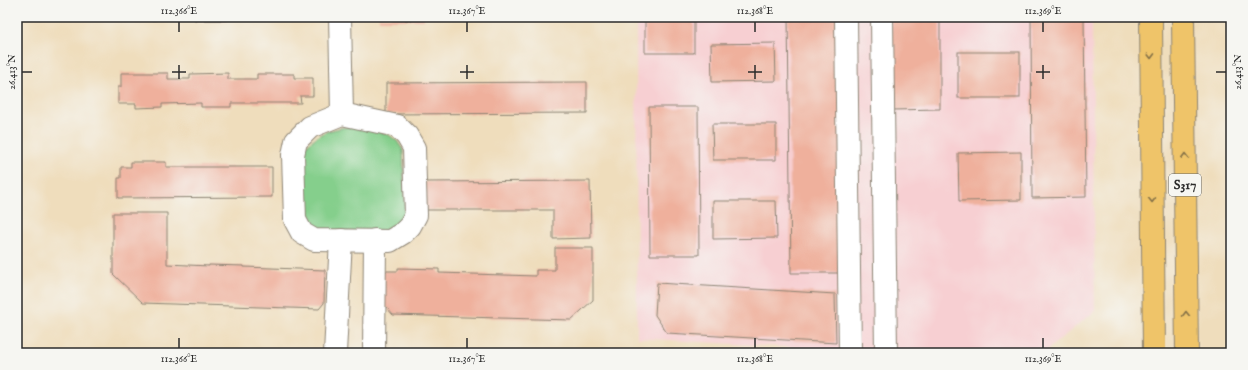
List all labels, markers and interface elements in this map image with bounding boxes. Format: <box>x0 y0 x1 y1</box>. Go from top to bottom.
text: 112.366°E <box>161 5 197 18</box>
text: 112.367°E <box>448 5 486 18</box>
text: 112.368°E <box>737 5 773 18</box>
text: 112.369°E <box>1025 5 1061 18</box>
one-way arrow <box>1147 53 1155 59</box>
text: 26.413°N <box>6 54 19 90</box>
text: 26.413°N <box>1232 54 1245 90</box>
one-way arrow <box>1181 153 1189 159</box>
road number: S317 <box>1169 174 1201 196</box>
one-way arrow <box>1148 197 1157 203</box>
one-way arrow <box>1182 311 1191 317</box>
text: 112.366°E <box>161 353 197 366</box>
text: 112.367°E <box>448 353 486 366</box>
text: 112.368°E <box>737 353 773 366</box>
text: 112.369°E <box>1025 353 1061 366</box>

